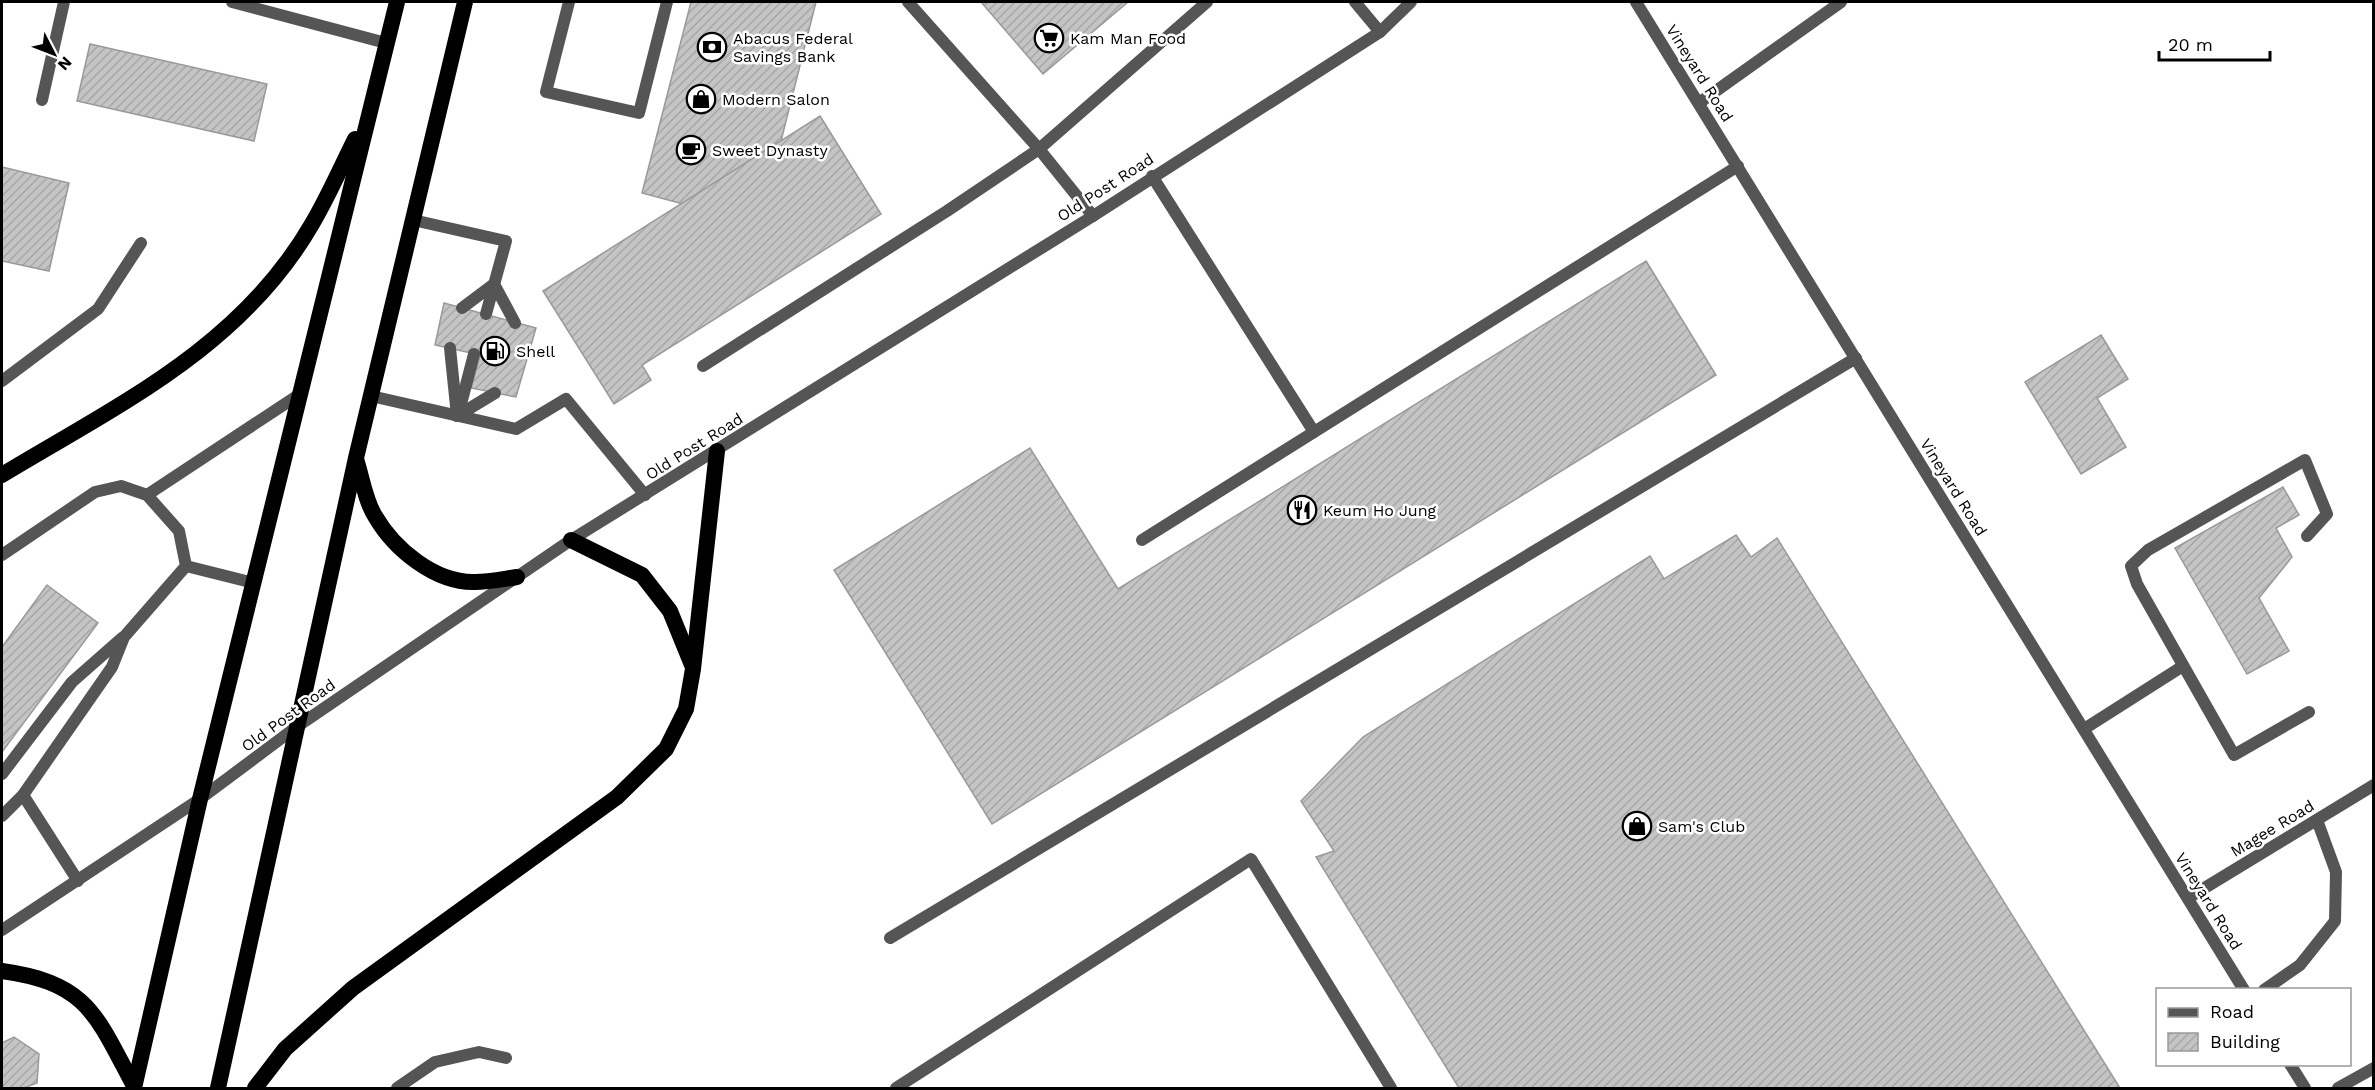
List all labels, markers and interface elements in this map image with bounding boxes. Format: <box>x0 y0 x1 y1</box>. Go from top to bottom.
street label: Vineyard Road <box>1662 21 1737 125</box>
supermarket icon: Kam Man Food <box>1033 22 1065 54</box>
north arrow <box>24 24 84 84</box>
scale bar <box>2159 24 2270 62</box>
place label: Abacus Federal Savings Bank <box>733 29 853 66</box>
place label: Kam Man Food <box>1070 29 1186 48</box>
bank icon: Abacus Federal Savings Bank <box>696 31 728 63</box>
text: 20 m <box>2168 34 2213 55</box>
text: N <box>54 53 76 74</box>
shop icon: Modern Salon <box>685 83 717 115</box>
place label: Modern Salon <box>722 90 830 109</box>
cafe icon: Sweet Dynasty <box>675 134 707 166</box>
place label: Sweet Dynasty <box>712 141 829 160</box>
street label: Old Post Road <box>1053 149 1157 226</box>
fuel station icon: Shell <box>479 335 511 367</box>
place label: Shell <box>516 342 555 361</box>
street label: Old Post Road <box>642 409 746 484</box>
street label: Vineyard Road <box>1916 435 1991 539</box>
restaurant icon: Keum Ho Jung <box>1286 494 1318 526</box>
place label: Keum Ho Jung <box>1323 501 1437 520</box>
street label: Old Post Road <box>238 675 339 756</box>
street label: Magee Road <box>2227 796 2317 861</box>
shop icon: Sam's Club <box>1621 810 1653 842</box>
place label: Sam's Club <box>1658 817 1745 836</box>
street label: Vineyard Road <box>2171 849 2246 953</box>
legend <box>2156 988 2351 1066</box>
text: Road <box>2210 1001 2254 1022</box>
text: Building <box>2210 1031 2280 1052</box>

